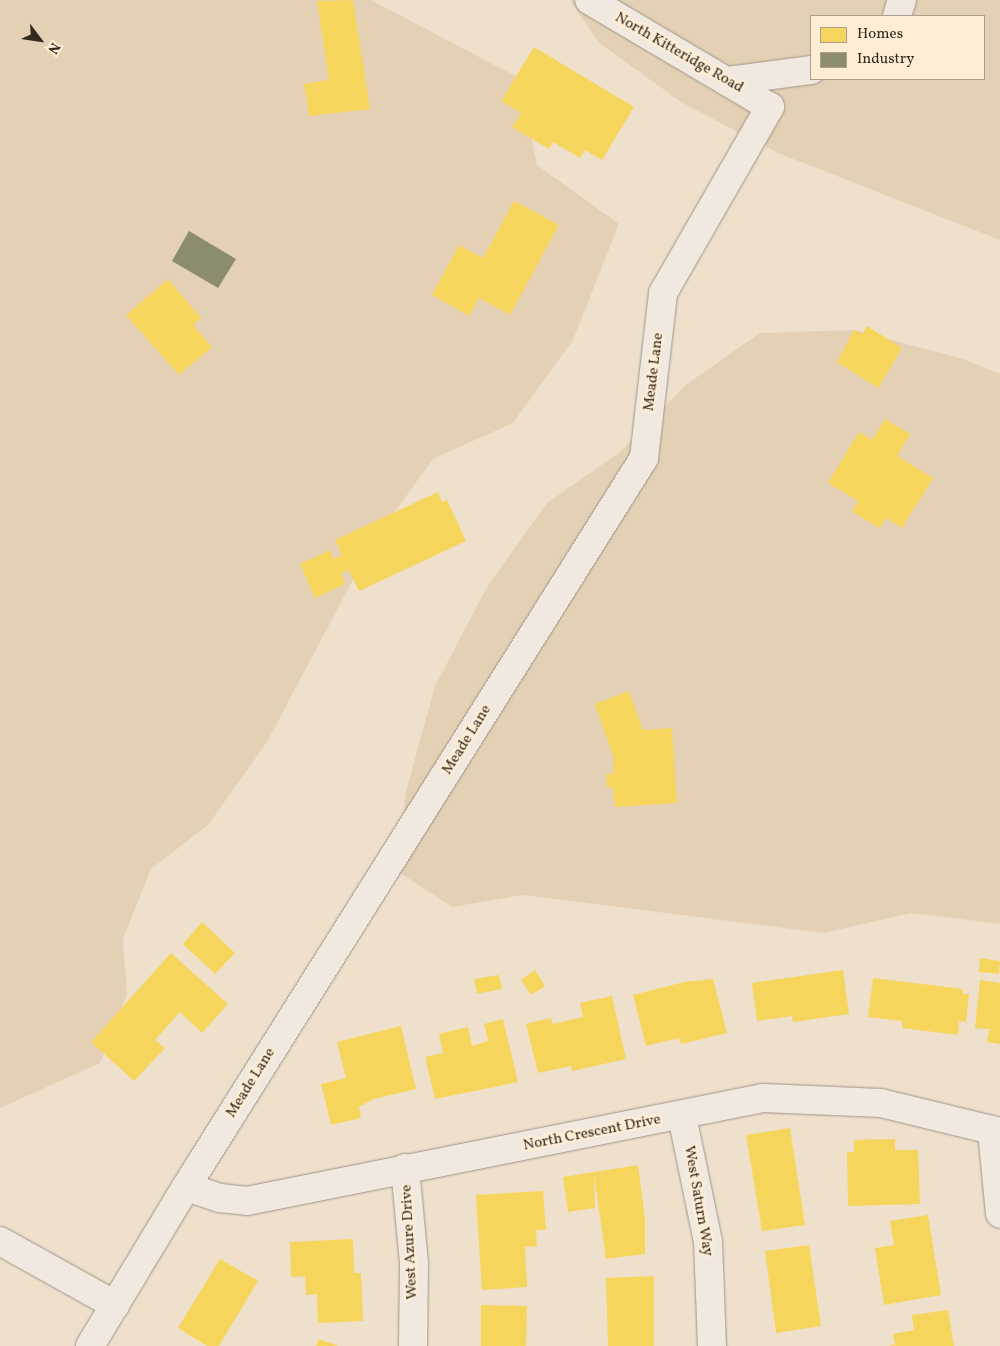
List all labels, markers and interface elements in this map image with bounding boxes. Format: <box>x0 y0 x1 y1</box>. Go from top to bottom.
street label: North Kitteridge Road <box>611 9 747 97</box>
north arrow <box>15 15 65 65</box>
legend <box>810 15 985 80</box>
text: Homes <box>857 24 903 45</box>
text: N <box>43 39 64 57</box>
text: Industry <box>857 49 914 70</box>
street label: Meade Lane <box>640 332 668 412</box>
street label: Meade Lane <box>439 702 495 778</box>
street label: Meade Lane <box>223 1045 279 1121</box>
street label: North Crescent Drive <box>522 1111 662 1155</box>
street label: West Saturn Way <box>679 1144 717 1258</box>
street label: West Azure Drive <box>398 1184 422 1300</box>

